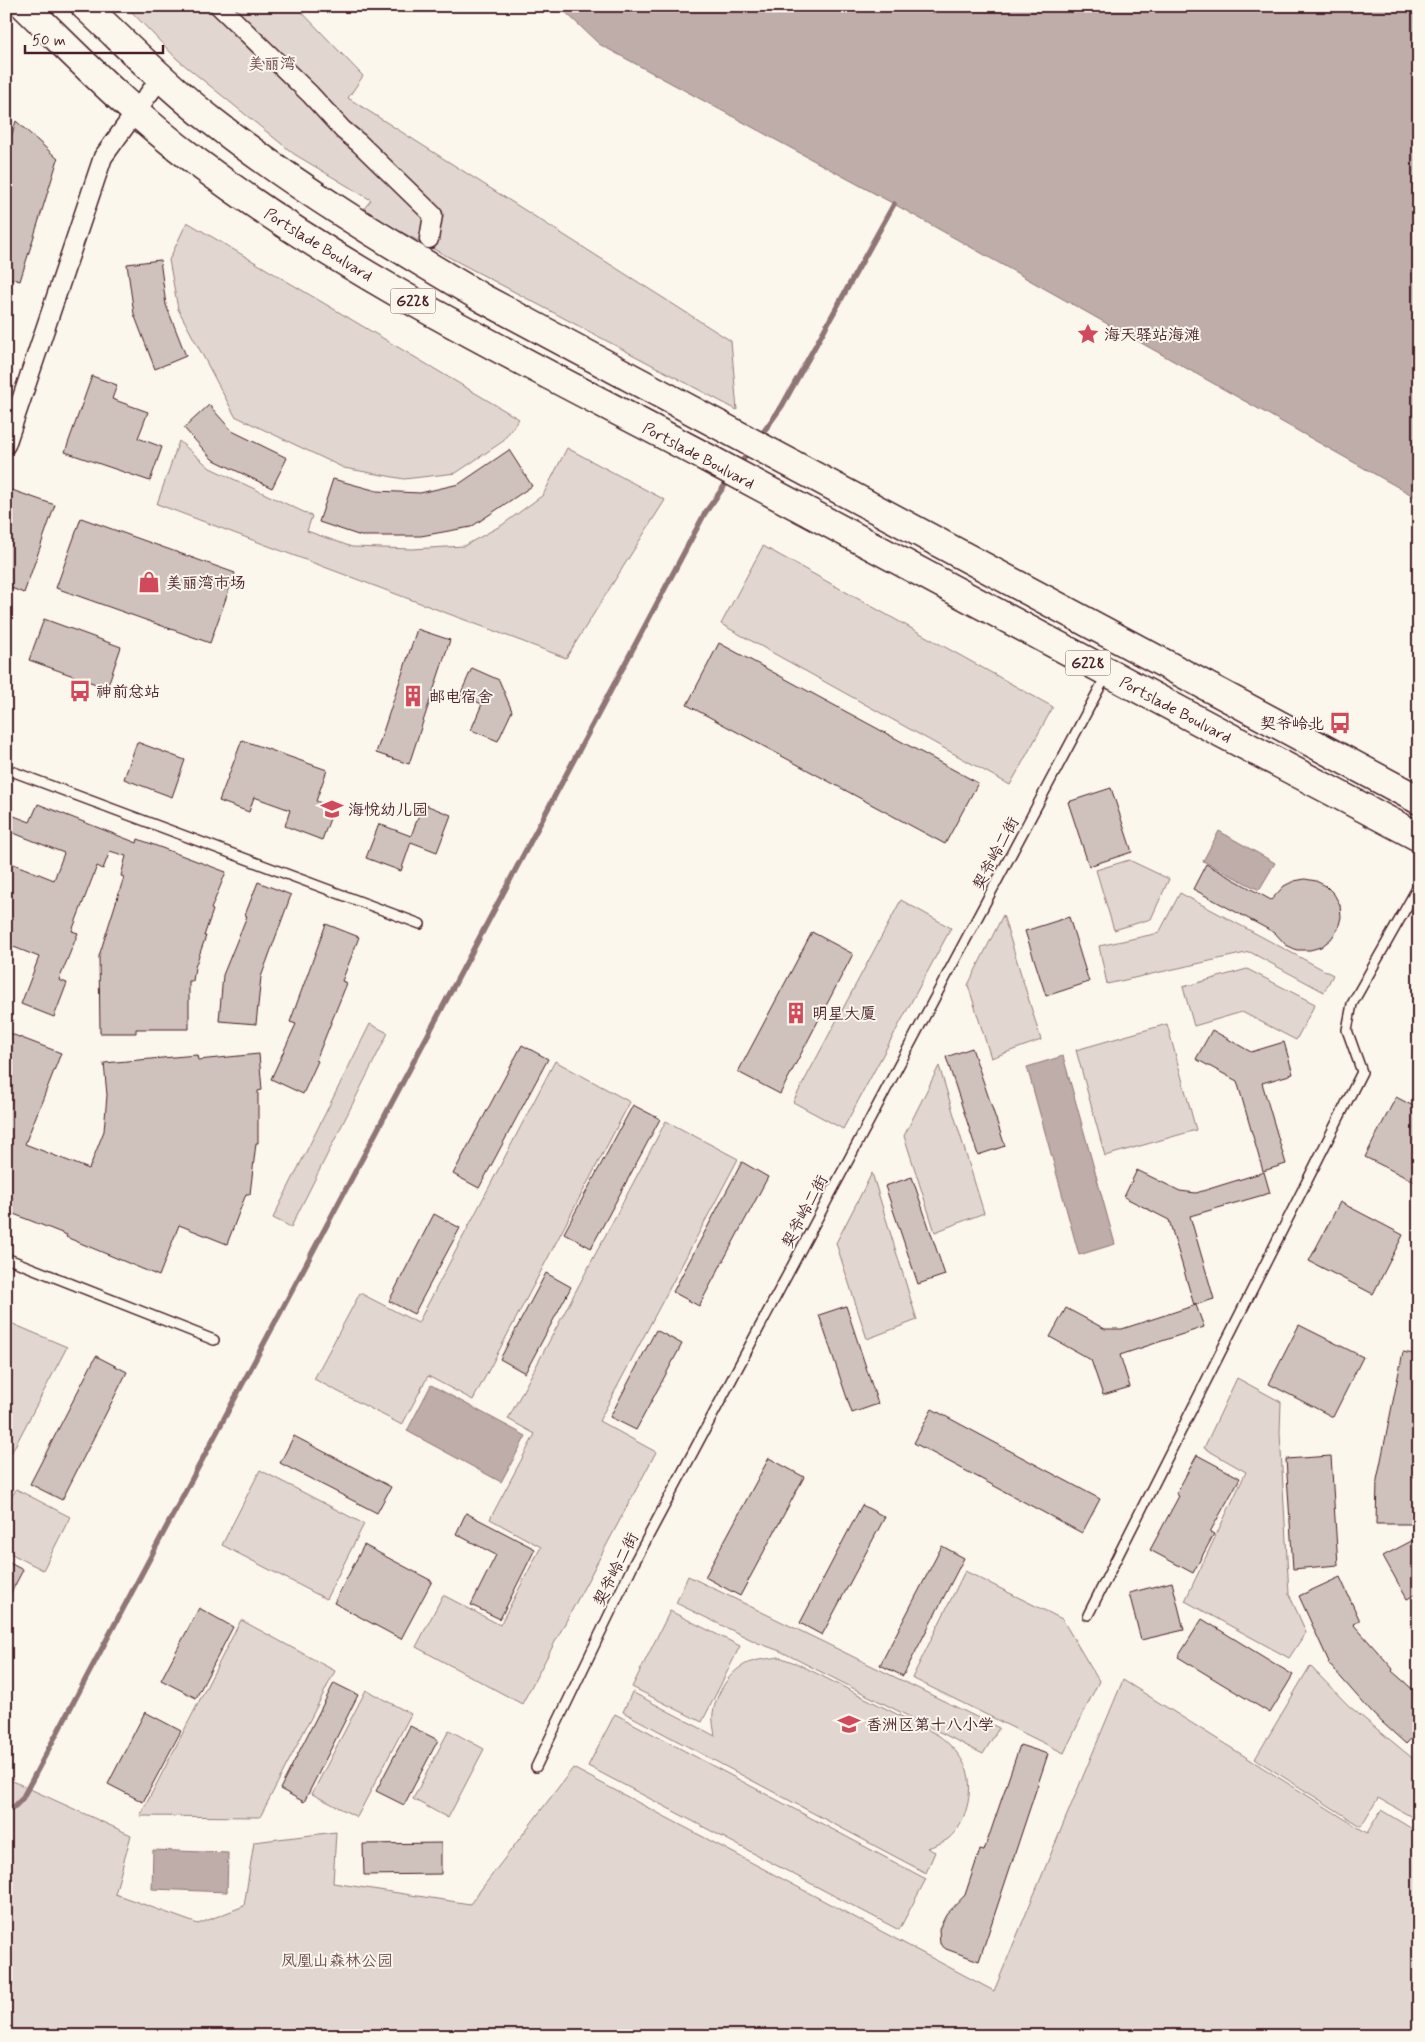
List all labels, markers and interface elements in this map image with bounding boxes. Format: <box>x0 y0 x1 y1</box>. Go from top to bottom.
scale bar <box>25 22 162 54</box>
text: 50 m <box>32 31 66 51</box>
park label: 美丽湾 <box>248 54 296 75</box>
street label: Portslade Boulvard <box>260 204 376 287</box>
road number: G228 <box>390 288 436 314</box>
place icon: 海天驿站海滩 <box>1075 321 1101 347</box>
place label: 海天驿站海滩 <box>1104 325 1200 346</box>
street label: Portslade Boulvard <box>639 418 758 495</box>
shop icon: 美丽湾市场 <box>136 569 162 595</box>
place label: 美丽湾市场 <box>166 573 246 594</box>
road number: G228 <box>1066 650 1110 676</box>
street label: Portslade Boulvard <box>1116 672 1235 749</box>
bus stop icon: 神前总站 <box>67 678 93 704</box>
place label: 神前总站 <box>96 682 160 703</box>
building icon: 邮电宿舍 <box>400 683 426 709</box>
place label: 邮电宿舍 <box>429 687 493 708</box>
bus stop icon: 契爷岭北 <box>1327 710 1353 736</box>
place label: 契爷岭北 <box>1260 714 1324 735</box>
school or university icon: 海悦幼儿园 <box>319 796 345 822</box>
place label: 海悦幼儿园 <box>348 800 428 821</box>
street label: 契爷岭二街 <box>968 813 1024 894</box>
building icon: 明星大厦 <box>783 1000 809 1026</box>
place label: 明星大厦 <box>812 1004 876 1025</box>
street label: 契爷岭二街 <box>777 1171 833 1252</box>
street label: 契爷岭二街 <box>589 1529 644 1610</box>
school or university icon: 香洲区第十八小学 <box>836 1711 862 1737</box>
place label: 香洲区第十八小学 <box>866 1715 994 1736</box>
park label: 凤凰山森林公园 <box>281 1951 393 1972</box>

